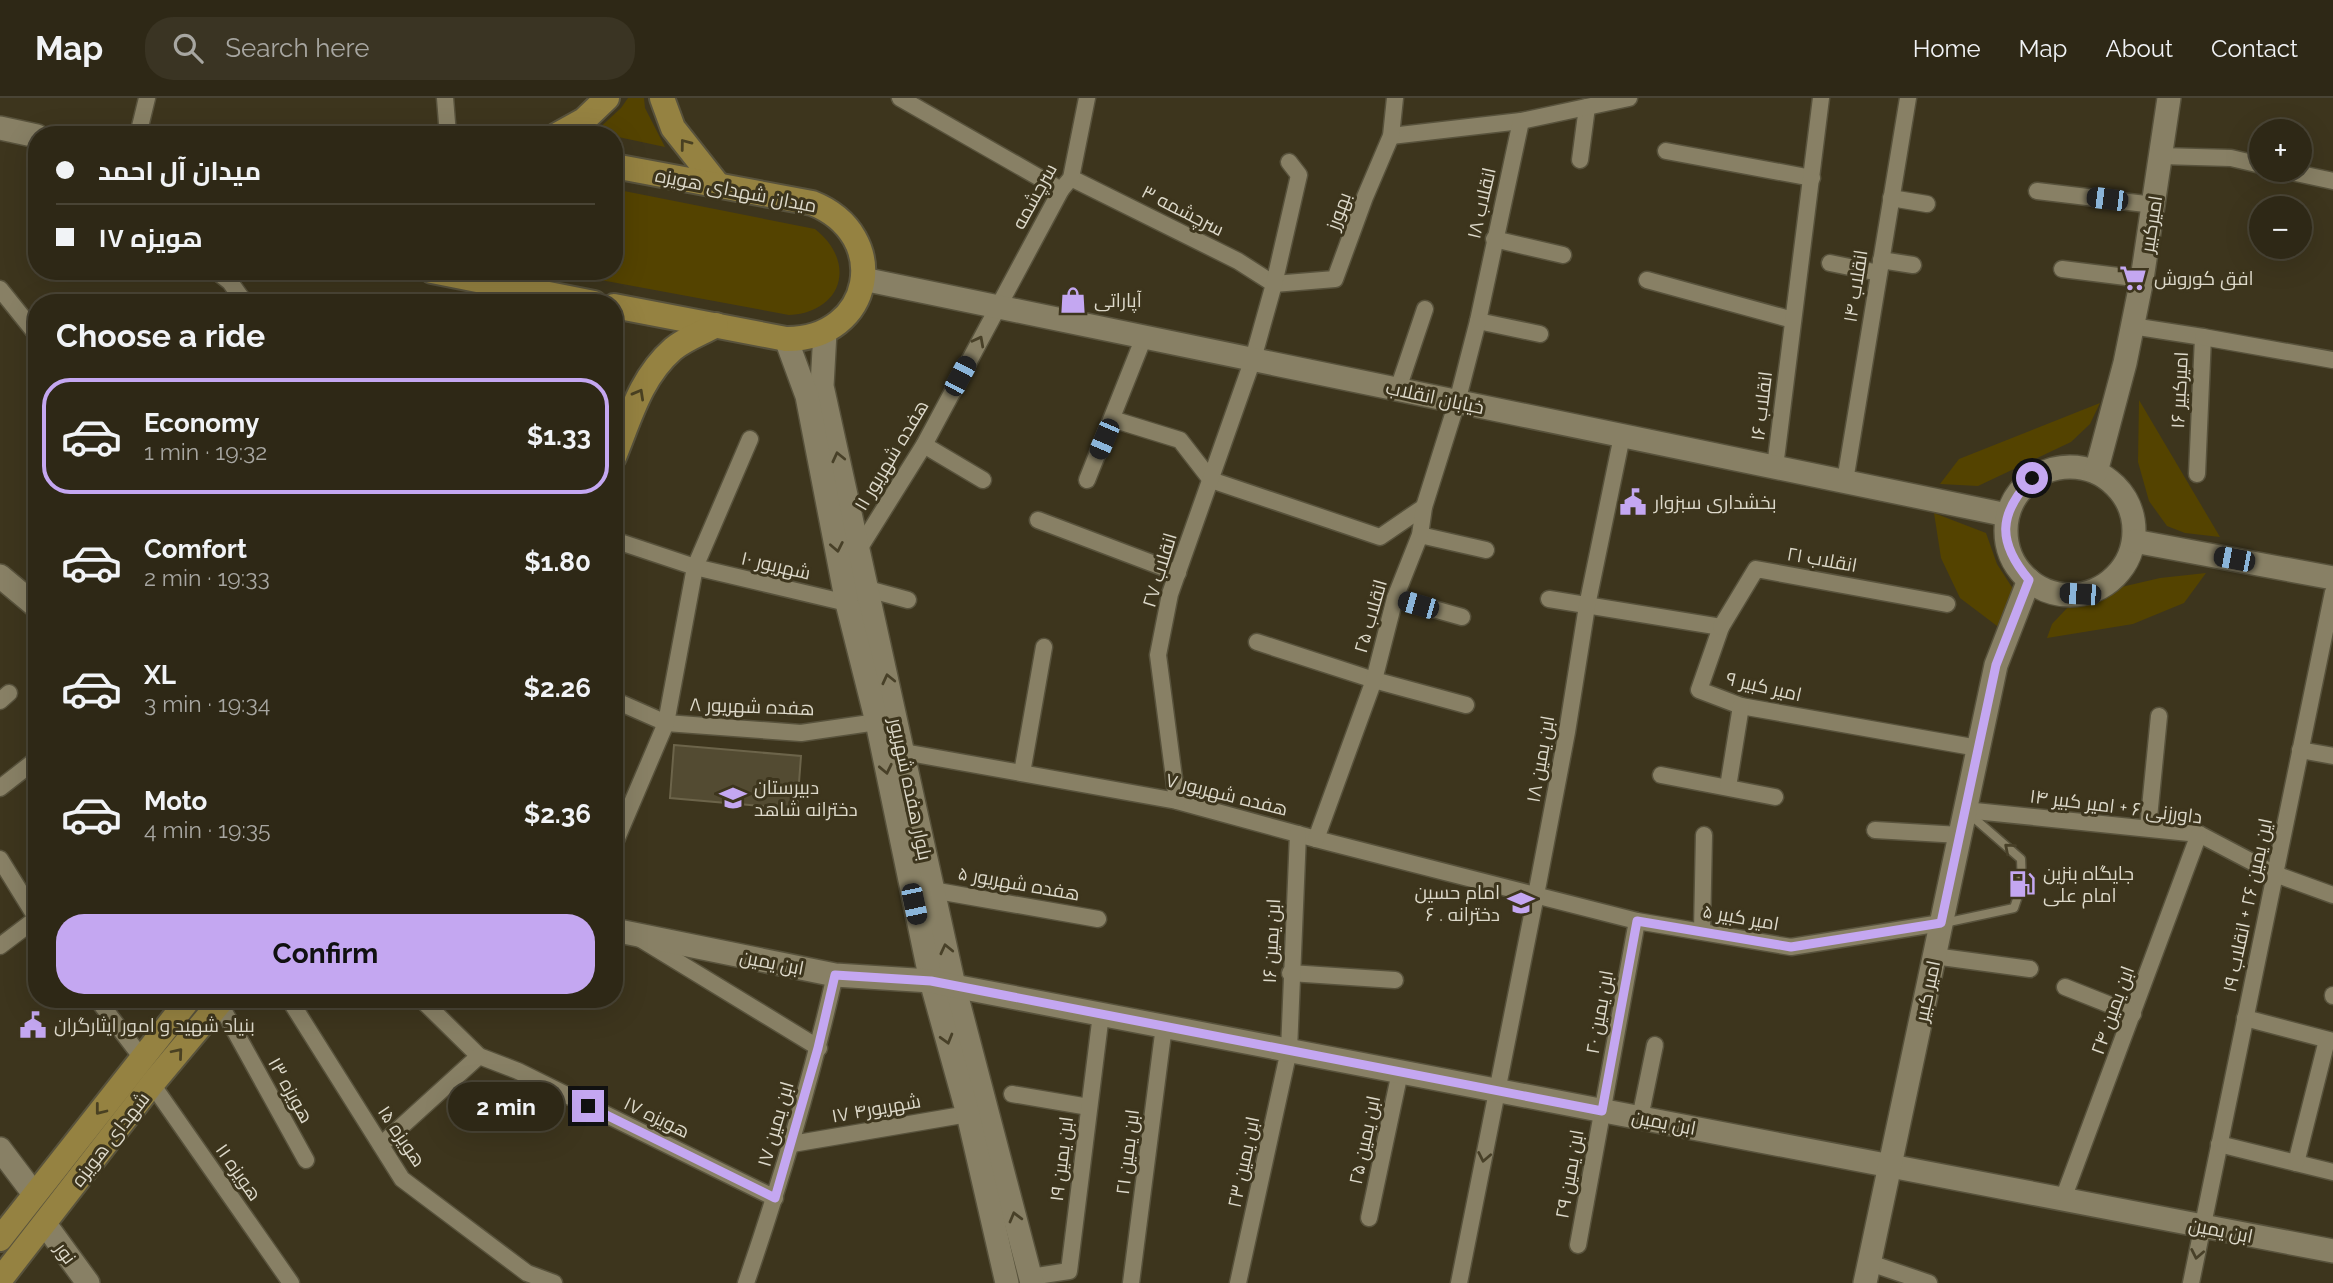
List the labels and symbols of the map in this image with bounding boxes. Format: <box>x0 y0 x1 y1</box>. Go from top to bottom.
one-way arrow <box>681 140 693 152</box>
street label: سرچشمه <box>1007 159 1063 234</box>
street label: میدان شهدای هویزه <box>653 164 819 217</box>
street label: انقلاب ۱۸ <box>1462 165 1500 241</box>
street label: سرچشمه ۳ <box>1137 180 1228 242</box>
car <box>2085 186 2130 212</box>
street label: بهورز <box>1321 189 1356 234</box>
street label: امیرکبیر <box>2135 194 2167 255</box>
street label: انقلاب ۱۴ <box>1838 248 1872 324</box>
supermarket icon: افق کوروش <box>2118 263 2148 293</box>
place label: افق کوروش <box>2154 267 2254 291</box>
shop icon: آپاراتی <box>1058 285 1088 315</box>
place label: آپاراتی <box>1094 289 1142 313</box>
one-way arrow <box>970 336 984 348</box>
street label: امیرکبیر ۱۶ <box>2166 351 2193 429</box>
car <box>941 353 980 399</box>
street label: انقلاب ۱۶ <box>1746 370 1776 442</box>
street label: خیابان انقلاب <box>1384 376 1486 419</box>
one-way arrow <box>631 389 644 401</box>
street label: هفده شهریور ۱۱ <box>849 396 933 515</box>
car <box>1087 416 1122 462</box>
one-way arrow <box>832 451 846 463</box>
route start <box>2016 462 2048 494</box>
public building icon: بخشداری سبزوار <box>1618 487 1648 517</box>
place label: بخشداری سبزوار <box>1653 491 1776 514</box>
street label: انقلاب ۲۷ <box>1137 530 1181 610</box>
one-way arrow <box>828 541 843 553</box>
street label: انقلاب ۲۱ <box>1785 542 1859 576</box>
car <box>2212 545 2257 573</box>
street label: شهریور ۱۰ <box>739 546 813 585</box>
street label: انقلاب ۲۵ <box>1349 577 1391 655</box>
car <box>2059 582 2102 606</box>
car <box>1395 589 1442 621</box>
street label: امیر کبیر ۹ <box>1724 667 1804 706</box>
one-way arrow <box>881 673 896 685</box>
street label: هفده شهریور ۸ <box>689 693 815 720</box>
street label: ابن یمین ۱۸ <box>1522 714 1559 804</box>
street label: بلوار هفده شهریور <box>884 715 937 863</box>
one-way arrow <box>878 763 893 775</box>
street label: هفده شهریور ۷ <box>1163 768 1290 821</box>
place label: دبیرستان دخترانه شاهد <box>754 776 858 821</box>
school or university icon: دبیرستان دخترانه شاهد <box>718 783 748 813</box>
street label: داورزنی ۶ + امیر کبیر ۱۴ <box>2028 785 2203 828</box>
street label: این یمین ۲۶ + انقلاب ۱۹ <box>2218 816 2277 994</box>
one-way arrow <box>2004 844 2017 856</box>
street label: هفده شهریور ۵ <box>956 861 1082 906</box>
place label: جایگاه بنزین امام علی <box>2043 862 2134 909</box>
fuel station icon: جایگاه بنزین امام علی <box>2007 869 2037 899</box>
car <box>900 881 929 927</box>
place label: امام حسین ۶ . دخترانه <box>1415 881 1500 926</box>
school or university icon: امام حسین ۶ . دخترانه <box>1506 888 1536 918</box>
street label: ابن یمین ۱۶ <box>1258 898 1285 984</box>
street label: امیر کبیر ۵ <box>1701 899 1781 936</box>
one-way arrow <box>939 943 954 955</box>
street label: ابن یمین <box>738 945 806 980</box>
street label: امیر کبیر <box>1910 958 1945 1025</box>
street label: ابن یمین ۲۴ <box>2086 963 2139 1058</box>
street label: ابن یمین ۲۰ <box>1581 968 1618 1056</box>
public building icon: بنیاد شهید و امور ایثارگران <box>18 1010 48 1040</box>
place label: بنیاد شهید و امور ایثارگران <box>54 1014 255 1037</box>
one-way arrow <box>939 1033 953 1045</box>
one-way arrow <box>170 1048 182 1061</box>
street label: هویزه ۱۳ <box>263 1053 318 1127</box>
street label: ابن یمین ۱۷ <box>752 1079 799 1169</box>
callout: 2 min <box>448 1082 564 1130</box>
street label: شهدای هویزه <box>66 1088 154 1191</box>
street label: ۱۷ شهریور۴ <box>830 1089 923 1128</box>
route end <box>572 1090 604 1122</box>
street label: هویزه ۱۷ <box>620 1092 694 1143</box>
street label: ابن یمین ۲۵ <box>1344 1094 1385 1187</box>
street label: هویزه ۱۵ <box>373 1101 430 1171</box>
one-way arrow <box>96 1103 109 1115</box>
street label: ابن یمین <box>1630 1105 1698 1140</box>
street label: ابن یمین ۲۱ <box>1111 1108 1144 1196</box>
street label: ابن یمین ۲۳ <box>1223 1114 1264 1210</box>
street label: ابن یمین ۱۹ <box>1045 1115 1078 1203</box>
street label: ابن یمین ۲۹ <box>1550 1128 1589 1220</box>
street label: هویزه ۱۱ <box>211 1139 267 1205</box>
one-way arrow <box>1477 1151 1492 1163</box>
one-way arrow <box>1009 1211 1023 1223</box>
street label: ابن یمین <box>2187 1213 2255 1248</box>
street label: نور <box>50 1237 81 1269</box>
one-way arrow <box>2190 1248 2205 1260</box>

